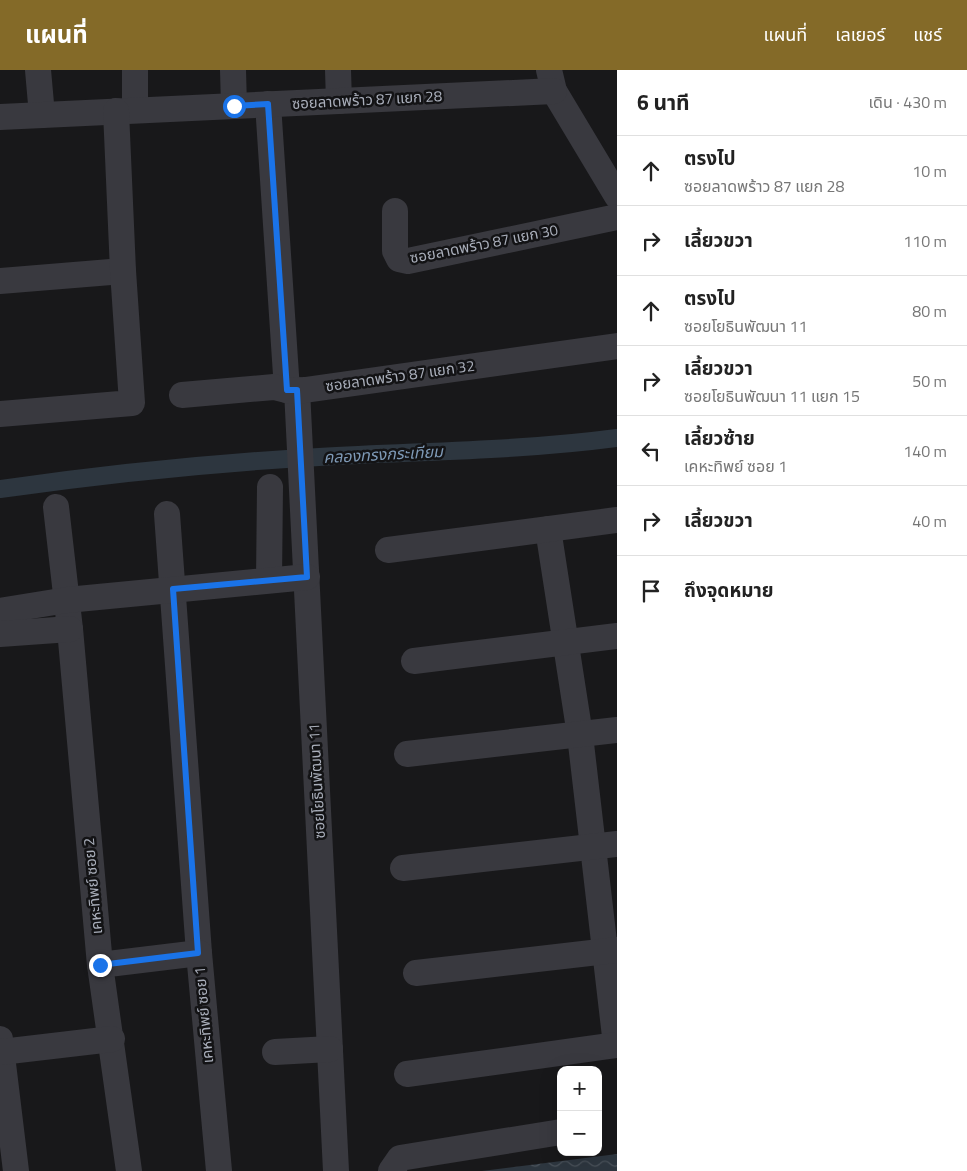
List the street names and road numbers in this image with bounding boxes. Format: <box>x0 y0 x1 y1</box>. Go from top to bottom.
street label: ซอยลาดพร้าว 87 แยก 28 <box>291 84 443 115</box>
street label: ซอยลาดพร้าว 87 แยก 30 <box>408 218 560 269</box>
street label: ซอยลาดพร้าว 87 แยก 32 <box>324 354 476 397</box>
street label: ซอยโยธินพัฒนา 11 <box>302 723 331 839</box>
street label: เคหะทิพย์ ซอย 2 <box>77 837 108 935</box>
street label: เคหะทิพย์ ซอย 1 <box>188 966 219 1064</box>

